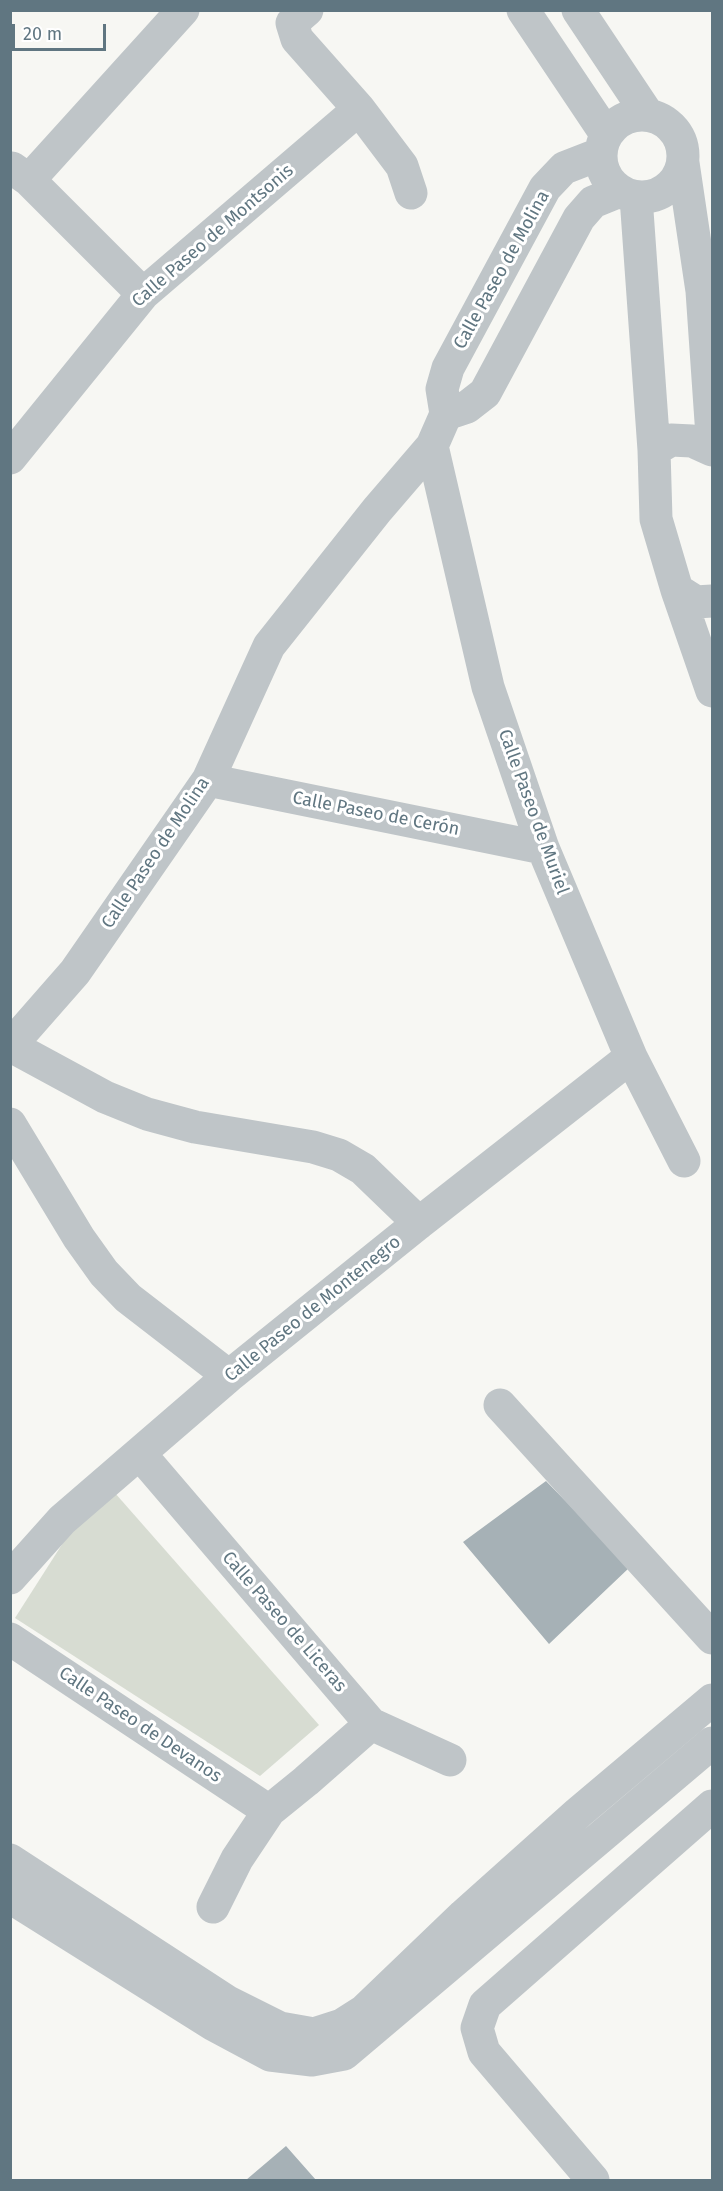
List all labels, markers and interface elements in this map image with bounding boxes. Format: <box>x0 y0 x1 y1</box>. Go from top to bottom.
scale bar <box>15 12 110 50</box>
text: 20 m <box>23 23 62 45</box>
street label: Calle Paseo de Montsonis <box>128 160 298 312</box>
street label: Calle Paseo de Molina <box>449 187 555 353</box>
street label: Calle Paseo de Muriel <box>493 727 573 897</box>
street label: Calle Paseo de Molina <box>97 773 215 933</box>
street label: Calle Paseo de Cerón <box>291 787 461 841</box>
street label: Calle Paseo de Montenegro <box>221 1231 405 1387</box>
street label: Calle Paseo de Liceras <box>217 1547 351 1697</box>
street label: Calle Paseo de Devanos <box>55 1662 225 1788</box>

